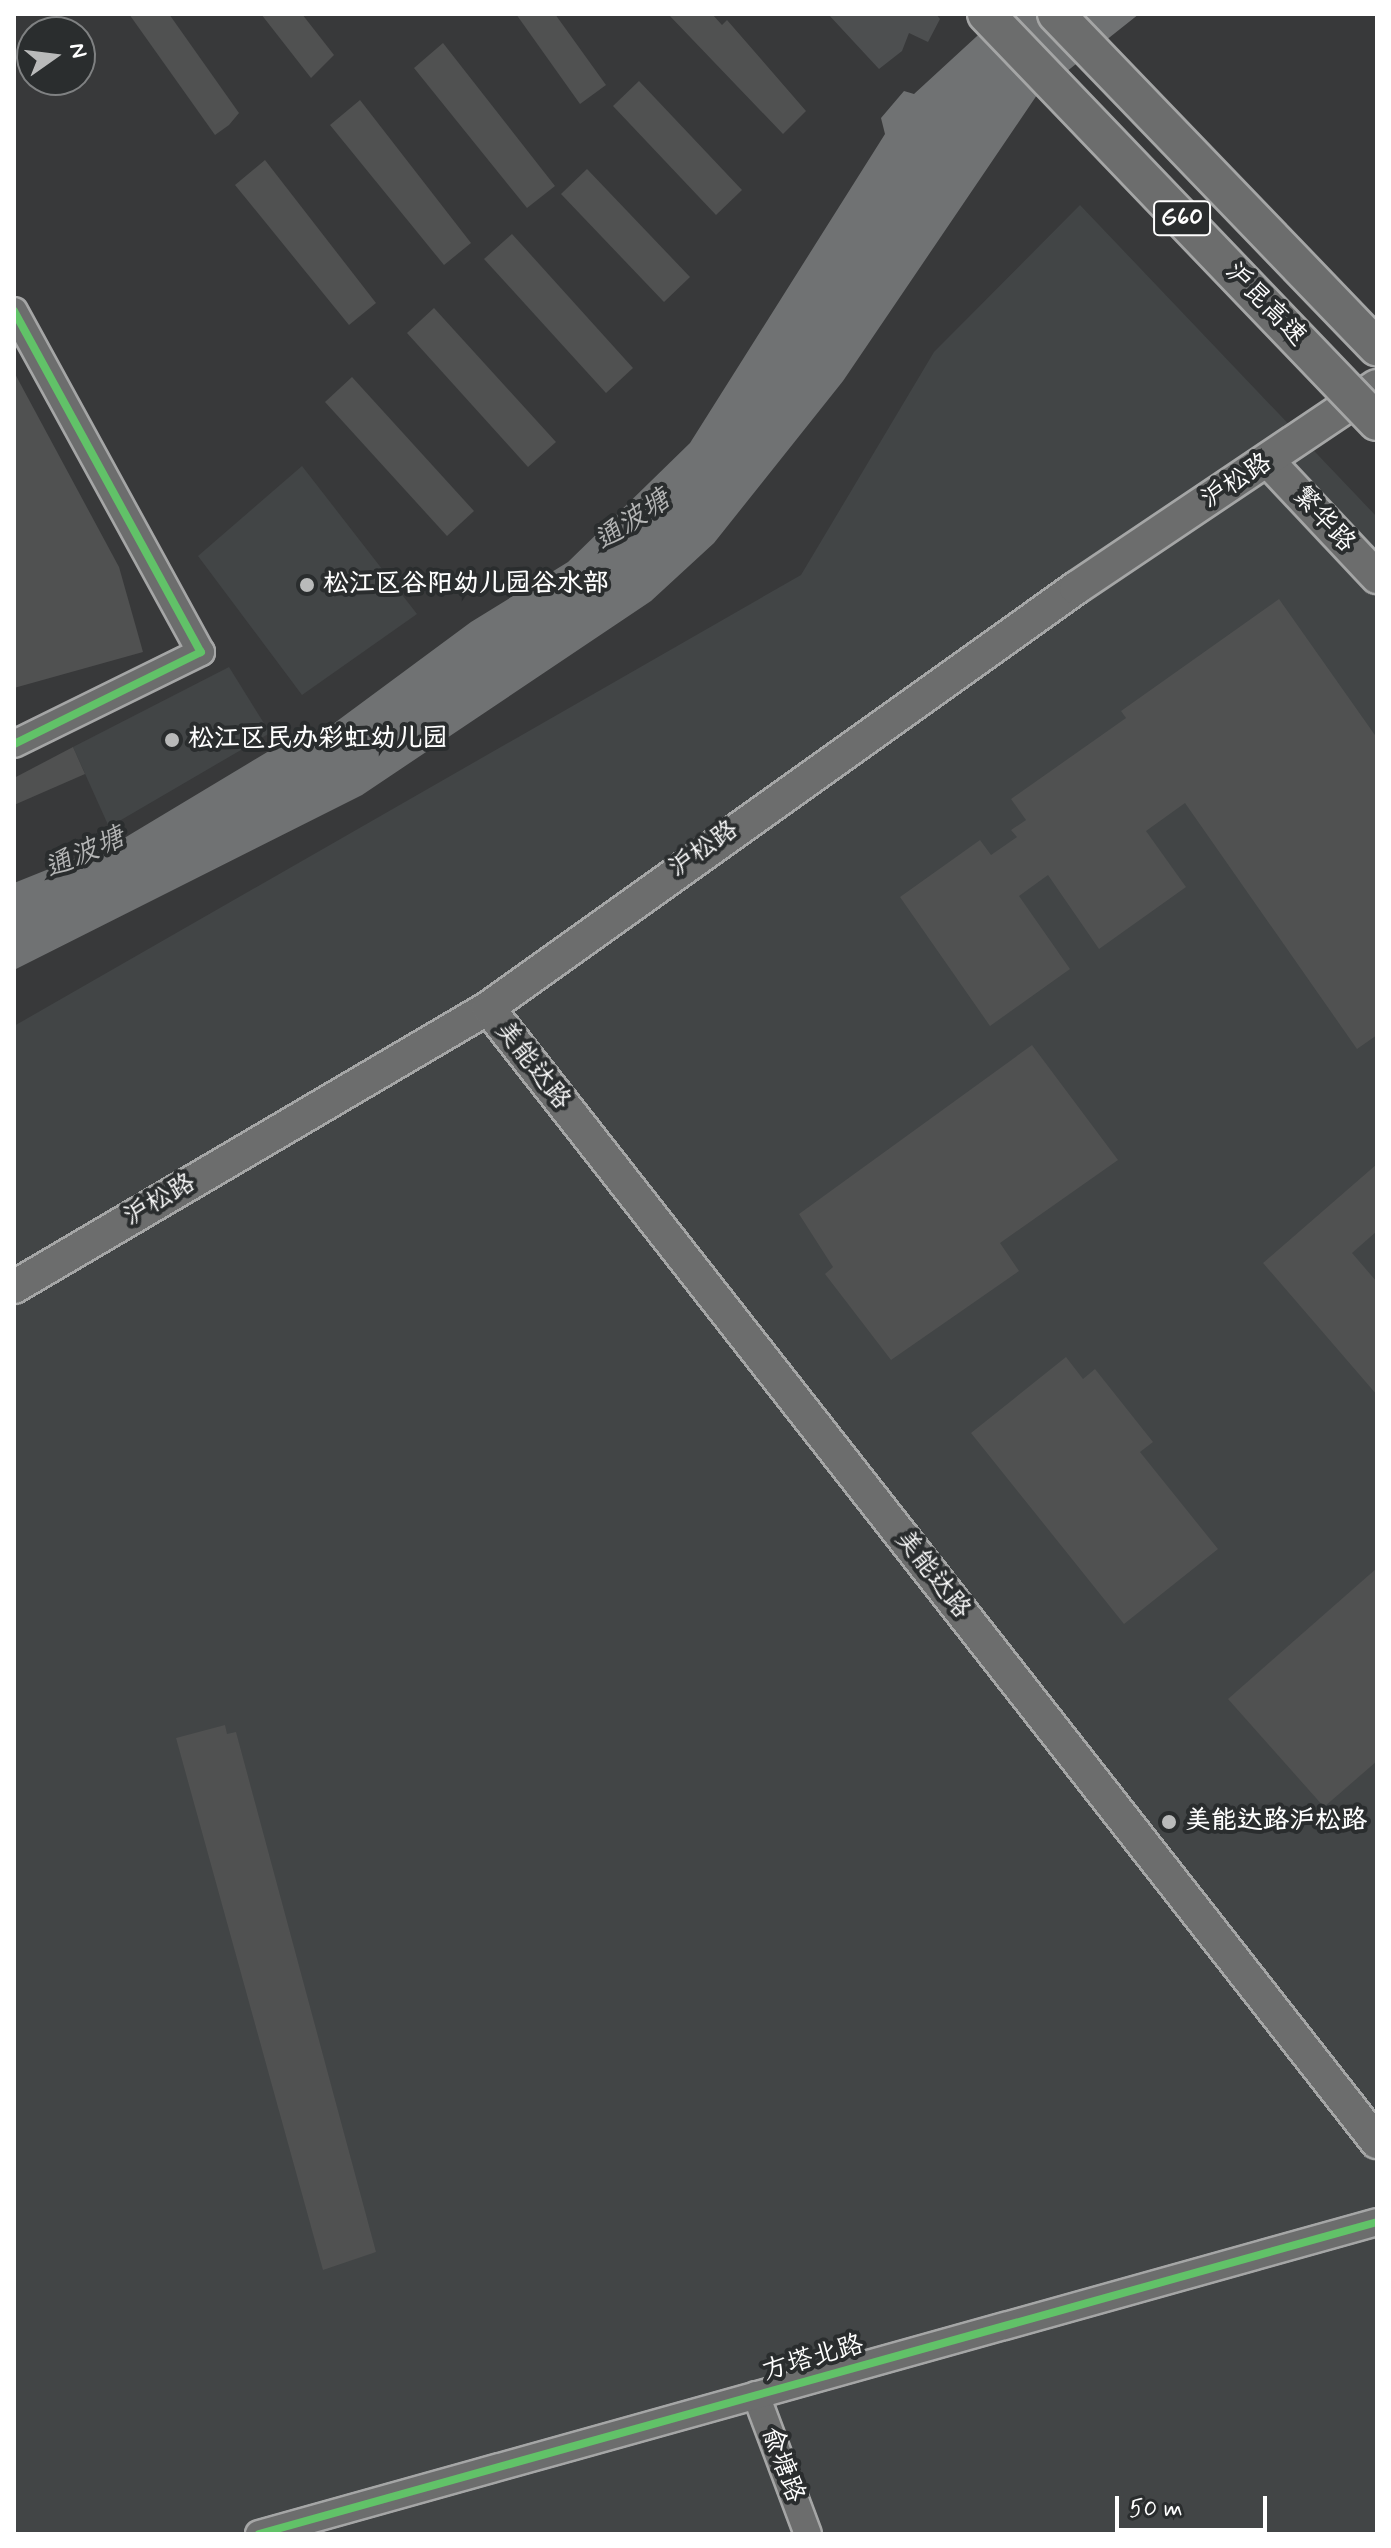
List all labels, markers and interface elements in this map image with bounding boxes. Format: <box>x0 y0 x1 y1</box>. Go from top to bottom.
north arrow <box>16 16 96 96</box>
text: N <box>62 40 93 61</box>
road number: G60 <box>1152 198 1212 238</box>
street label: 沪昆高速 <box>1218 257 1312 353</box>
street label: 沪松路 <box>1196 448 1278 516</box>
street label: 繁华路 <box>1285 481 1361 559</box>
water label: 通波塘 <box>589 484 677 558</box>
place label: 松江区谷阳幼儿园谷水部 <box>323 569 609 601</box>
marker: 松江区谷阳幼儿园谷水部 <box>298 576 316 594</box>
place label: 松江区民办彩虹幼儿园 <box>188 724 448 756</box>
marker: 松江区民办彩虹幼儿园 <box>163 731 181 749</box>
street label: 沪松路 <box>663 815 745 885</box>
water label: 通波塘 <box>40 822 130 886</box>
street label: 美能达路 <box>488 1015 576 1117</box>
street label: 沪松路 <box>118 1168 202 1234</box>
street label: 美能达路 <box>888 1524 976 1626</box>
place label: 美能达路沪松路 <box>1185 1806 1367 1838</box>
marker: 美能达路沪松路 <box>1160 1813 1178 1831</box>
street label: 方塔北路 <box>759 2330 867 2388</box>
street label: 俞塘路 <box>754 2423 810 2507</box>
scale bar <box>1119 2480 1271 2530</box>
text: 50 m <box>1129 2494 1183 2525</box>

